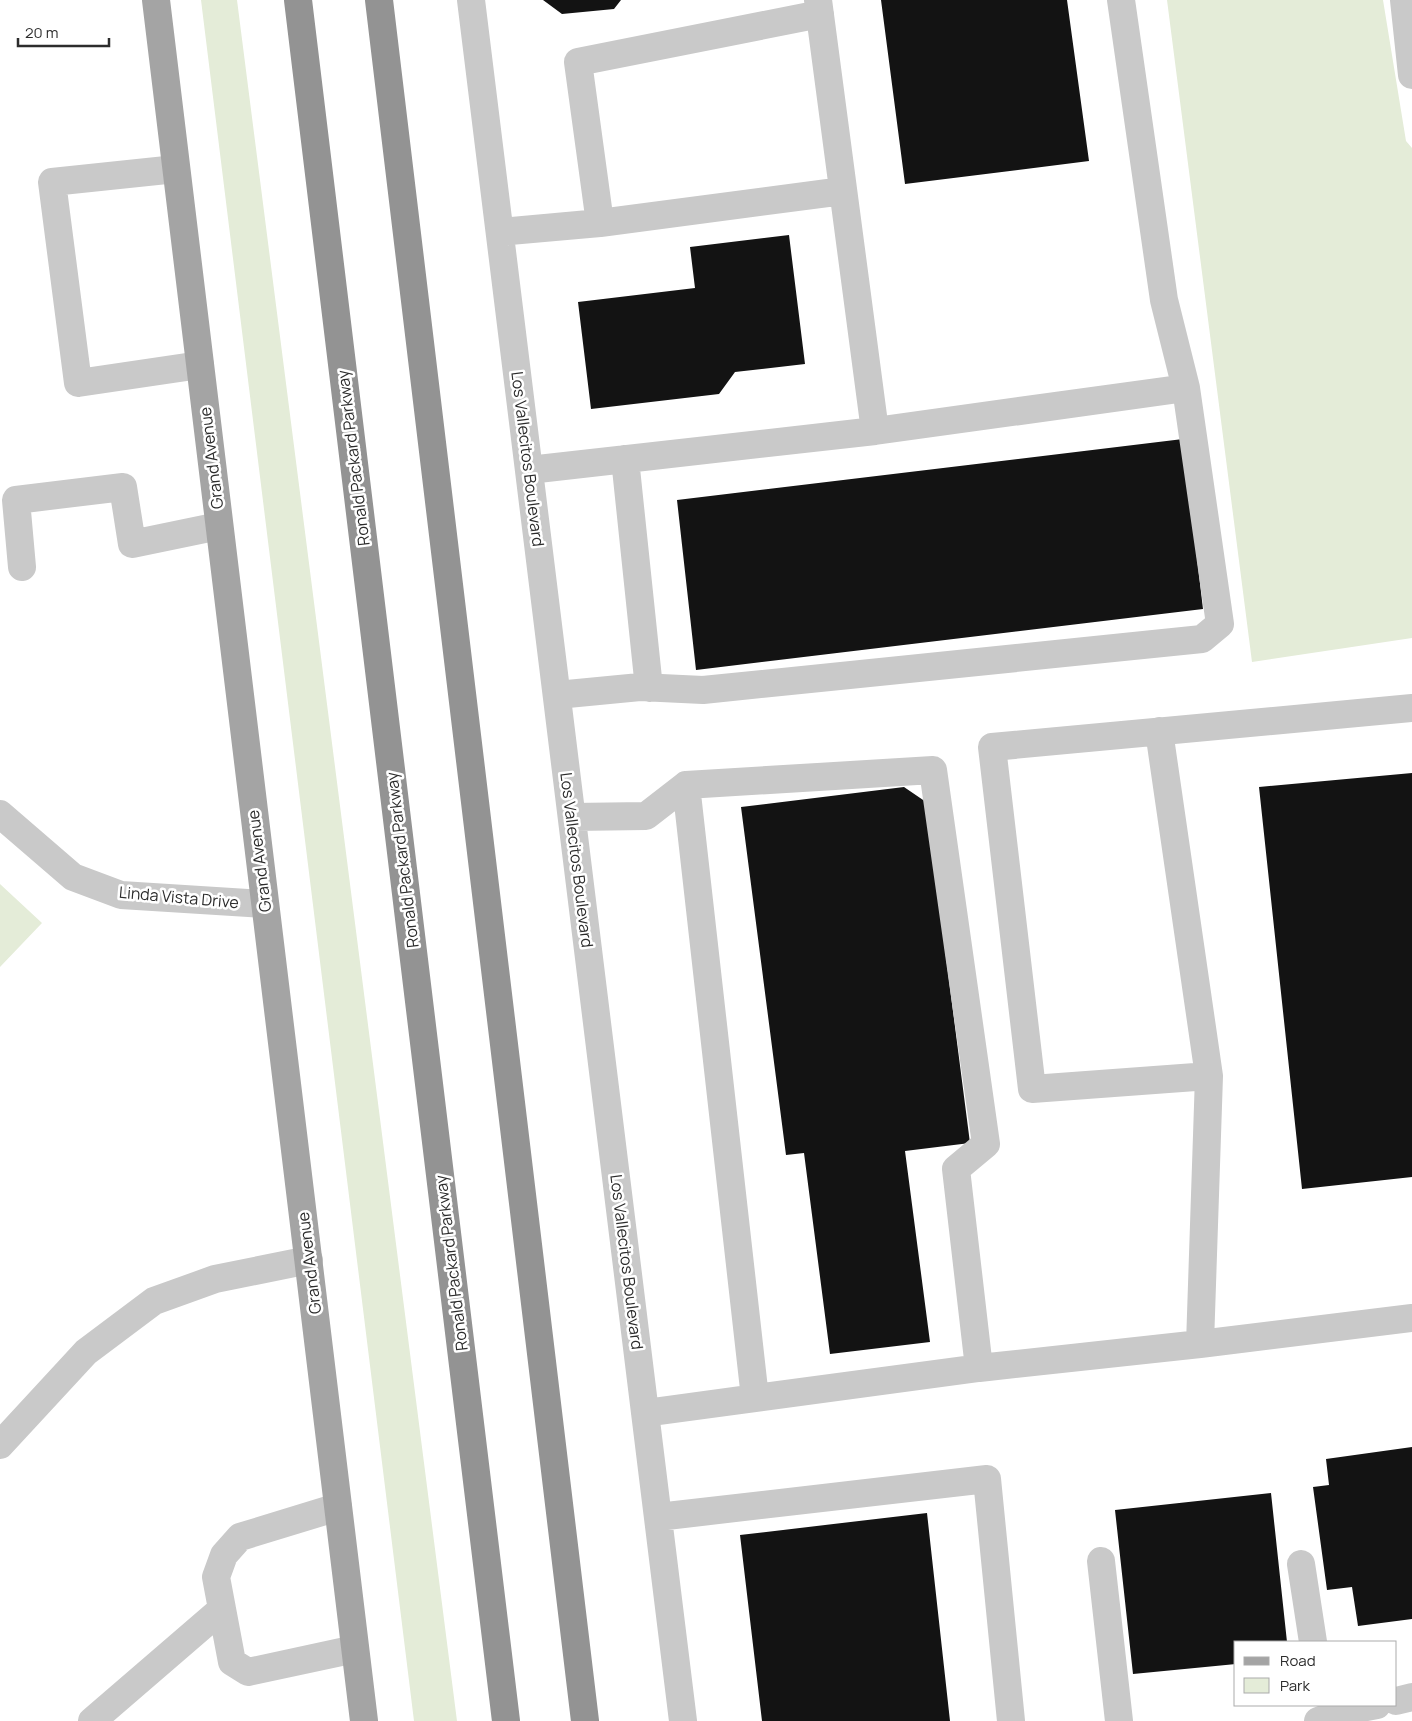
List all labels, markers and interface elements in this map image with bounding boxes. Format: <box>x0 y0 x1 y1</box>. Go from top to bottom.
scale bar <box>18 15 109 47</box>
text: 20 m <box>25 22 58 43</box>
street label: Ronald Packard Parkway <box>331 368 375 547</box>
street label: Los Vallecitos Boulevard <box>506 370 550 548</box>
street label: Grand Avenue <box>194 406 228 510</box>
street label: Ronald Packard Parkway <box>380 770 424 949</box>
street label: Los Vallecitos Boulevard <box>555 771 599 949</box>
street label: Grand Avenue <box>242 809 276 913</box>
street label: Linda Vista Drive <box>118 881 240 913</box>
street label: Ronald Packard Parkway <box>429 1173 473 1352</box>
street label: Los Vallecitos Boulevard <box>605 1173 649 1351</box>
street label: Grand Avenue <box>292 1211 326 1315</box>
legend <box>1234 1641 1397 1706</box>
text: Road <box>1280 1650 1316 1671</box>
text: Park <box>1280 1675 1310 1696</box>

